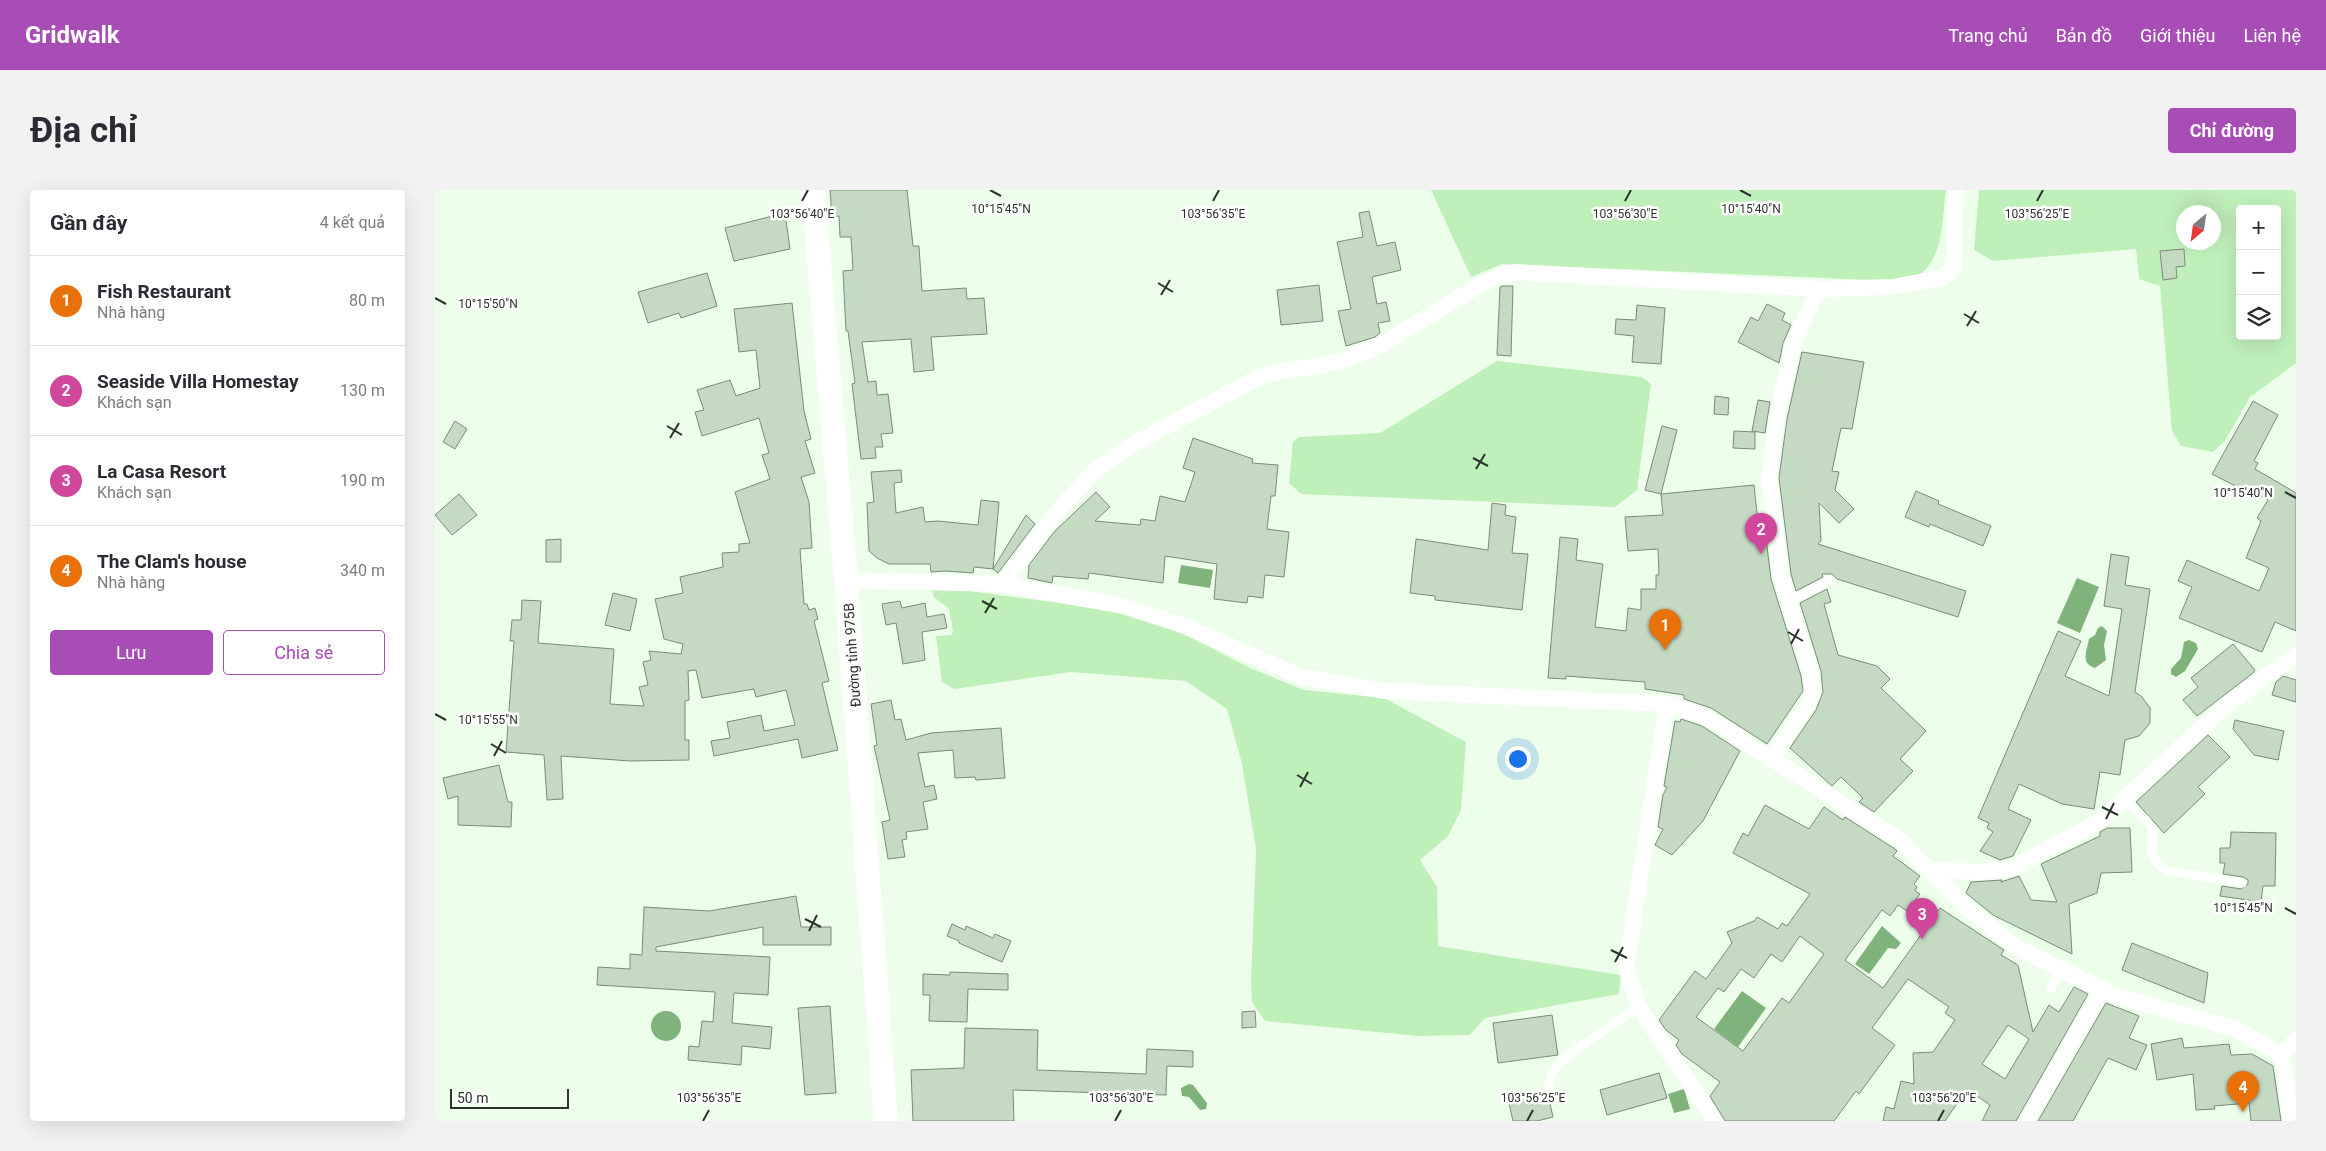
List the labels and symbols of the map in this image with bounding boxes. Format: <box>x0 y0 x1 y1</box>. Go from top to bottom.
text: 10°15'45"N <box>971 202 1031 216</box>
text: 10°15'40"N <box>1721 202 1781 216</box>
north arrow <box>2176 205 2221 250</box>
text: 103°56'40"E <box>770 207 834 221</box>
text: 103°56'35"E <box>1181 207 1245 221</box>
text: 103°56'30"E <box>1593 207 1657 221</box>
text: 103°56'25"E <box>2005 207 2069 221</box>
text: 10°15'50"N <box>458 297 518 311</box>
text: 10°15'40"N <box>2213 486 2273 500</box>
pin: 2 <box>1745 513 1777 554</box>
street label: Đường tỉnh 975B <box>840 602 864 708</box>
pin: 1 <box>1649 609 1681 650</box>
text: 10°15'55"N <box>458 713 518 727</box>
your location <box>1505 746 1531 772</box>
pin: 3 <box>1906 898 1938 939</box>
text: 10°15'45"N <box>2213 901 2273 915</box>
pin: 4 <box>2227 1071 2259 1112</box>
scale bar <box>450 1086 569 1109</box>
text: 103°56'35"E <box>677 1091 741 1105</box>
text: 103°56'30"E <box>1089 1091 1153 1105</box>
text: 103°56'25"E <box>1501 1091 1565 1105</box>
text: 103°56'20"E <box>1912 1091 1976 1105</box>

